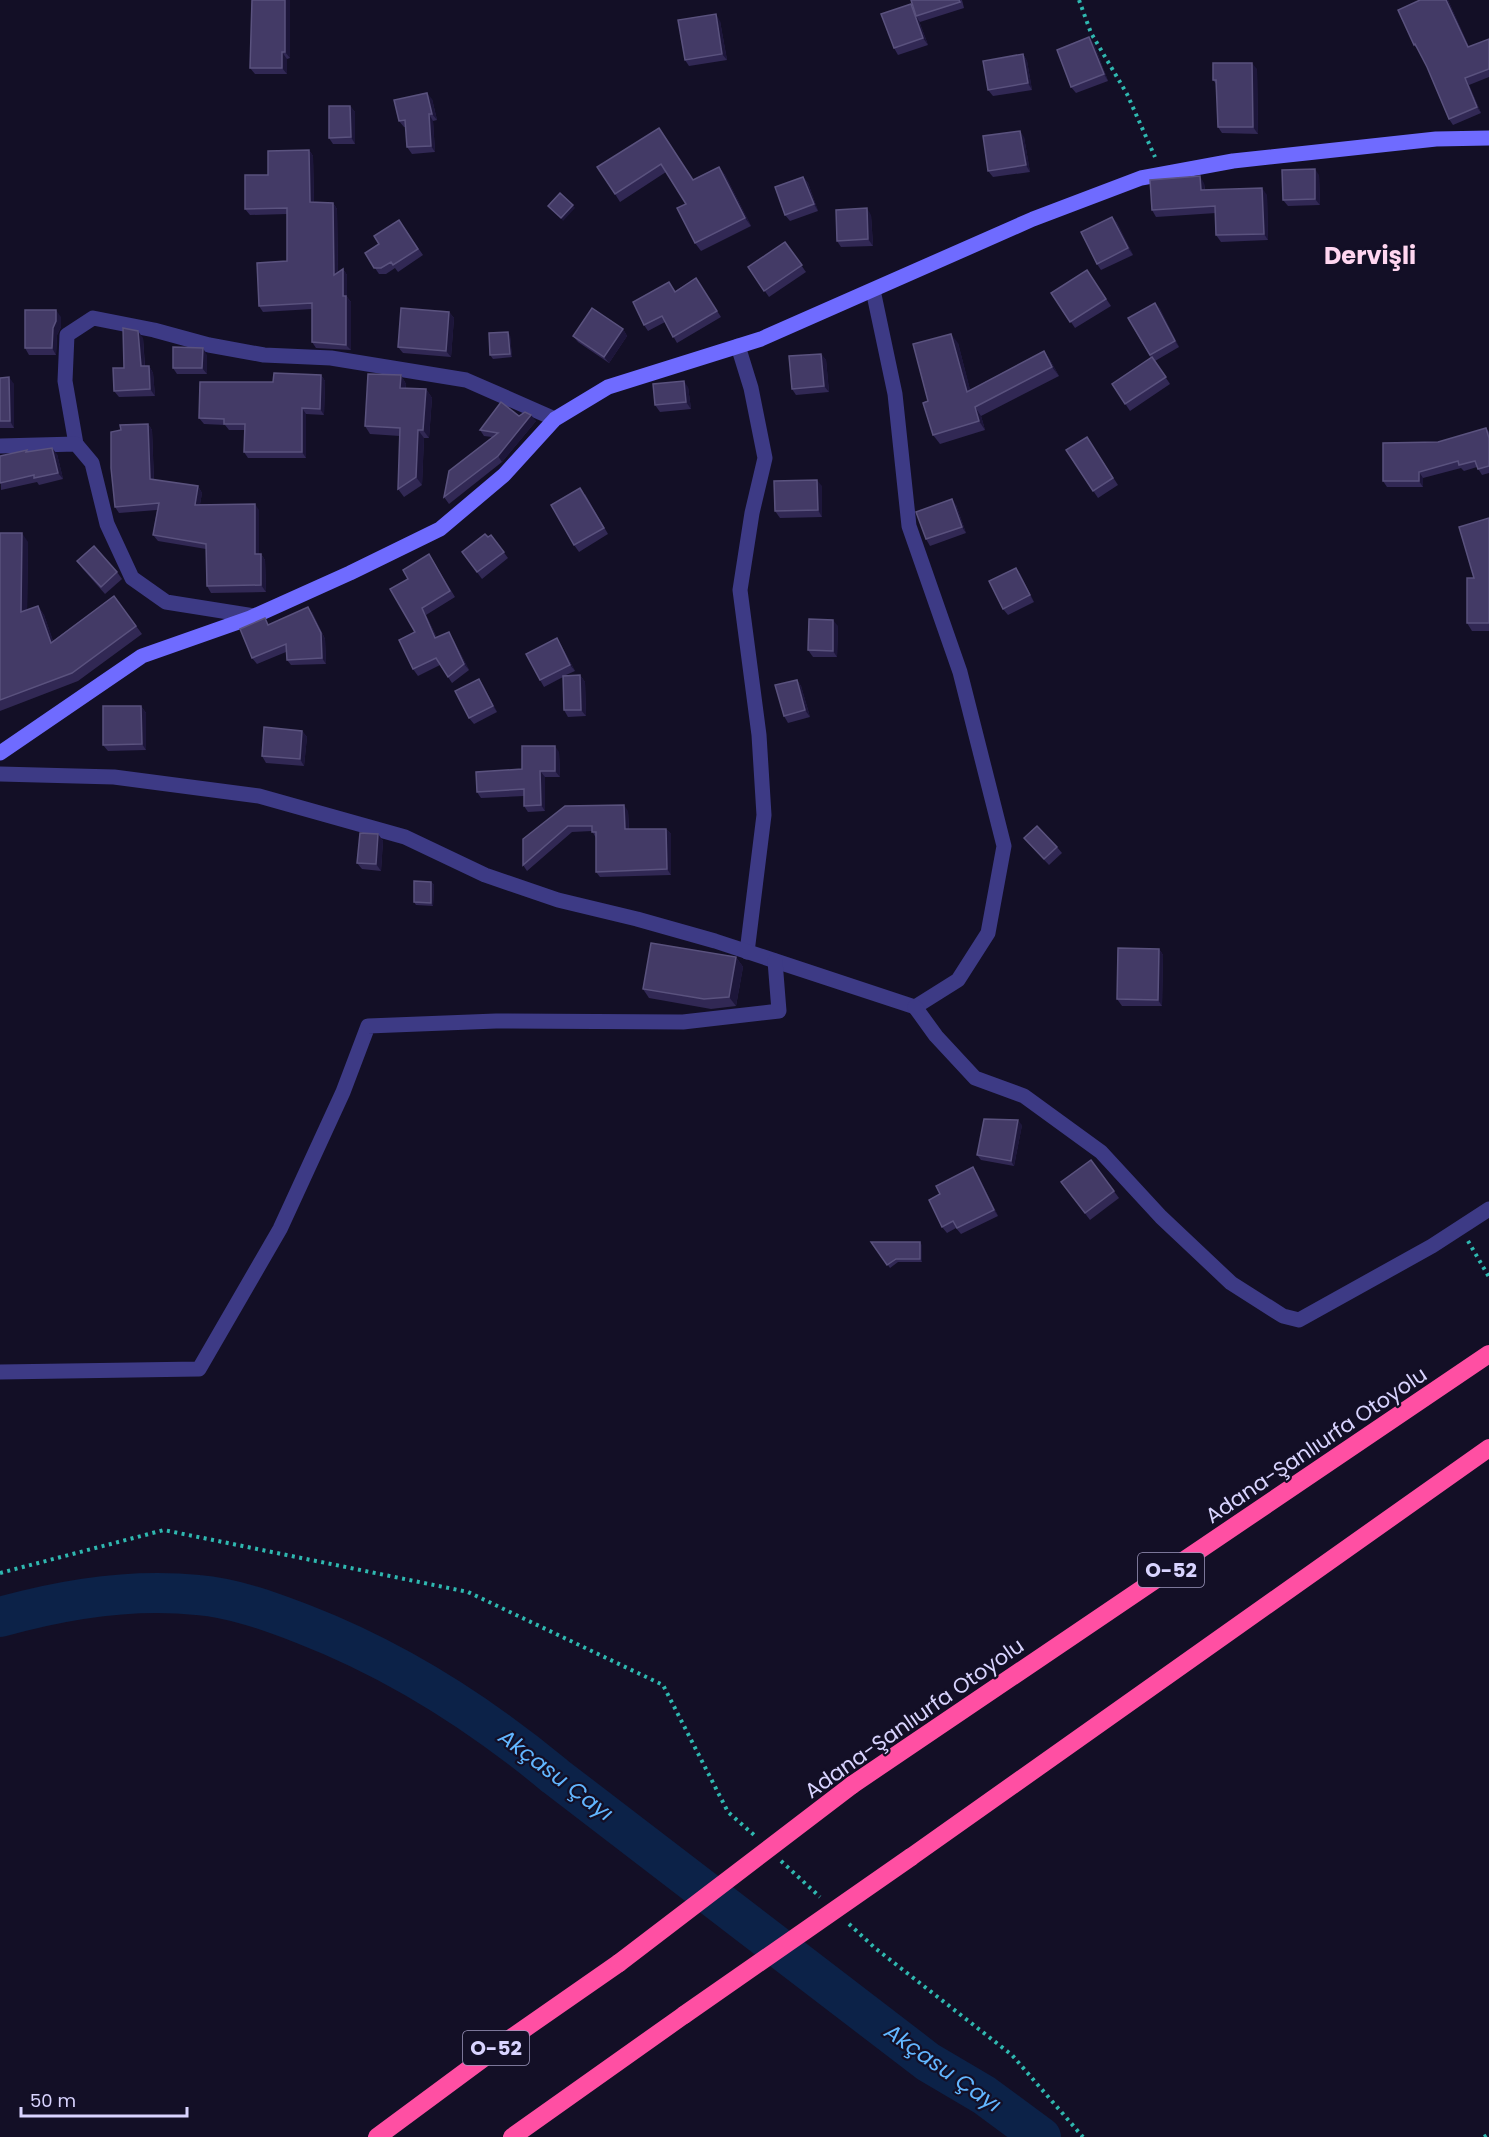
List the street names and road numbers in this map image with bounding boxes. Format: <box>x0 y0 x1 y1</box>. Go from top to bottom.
street label: Adana-Şanlıurfa Otoyolu <box>1199 1360 1433 1530</box>
road number: O-52 <box>1138 1553 1204 1587</box>
street label: Adana-Şanlıurfa Otoyolu <box>799 1631 1029 1805</box>
road number: O-52 <box>463 2031 529 2065</box>

